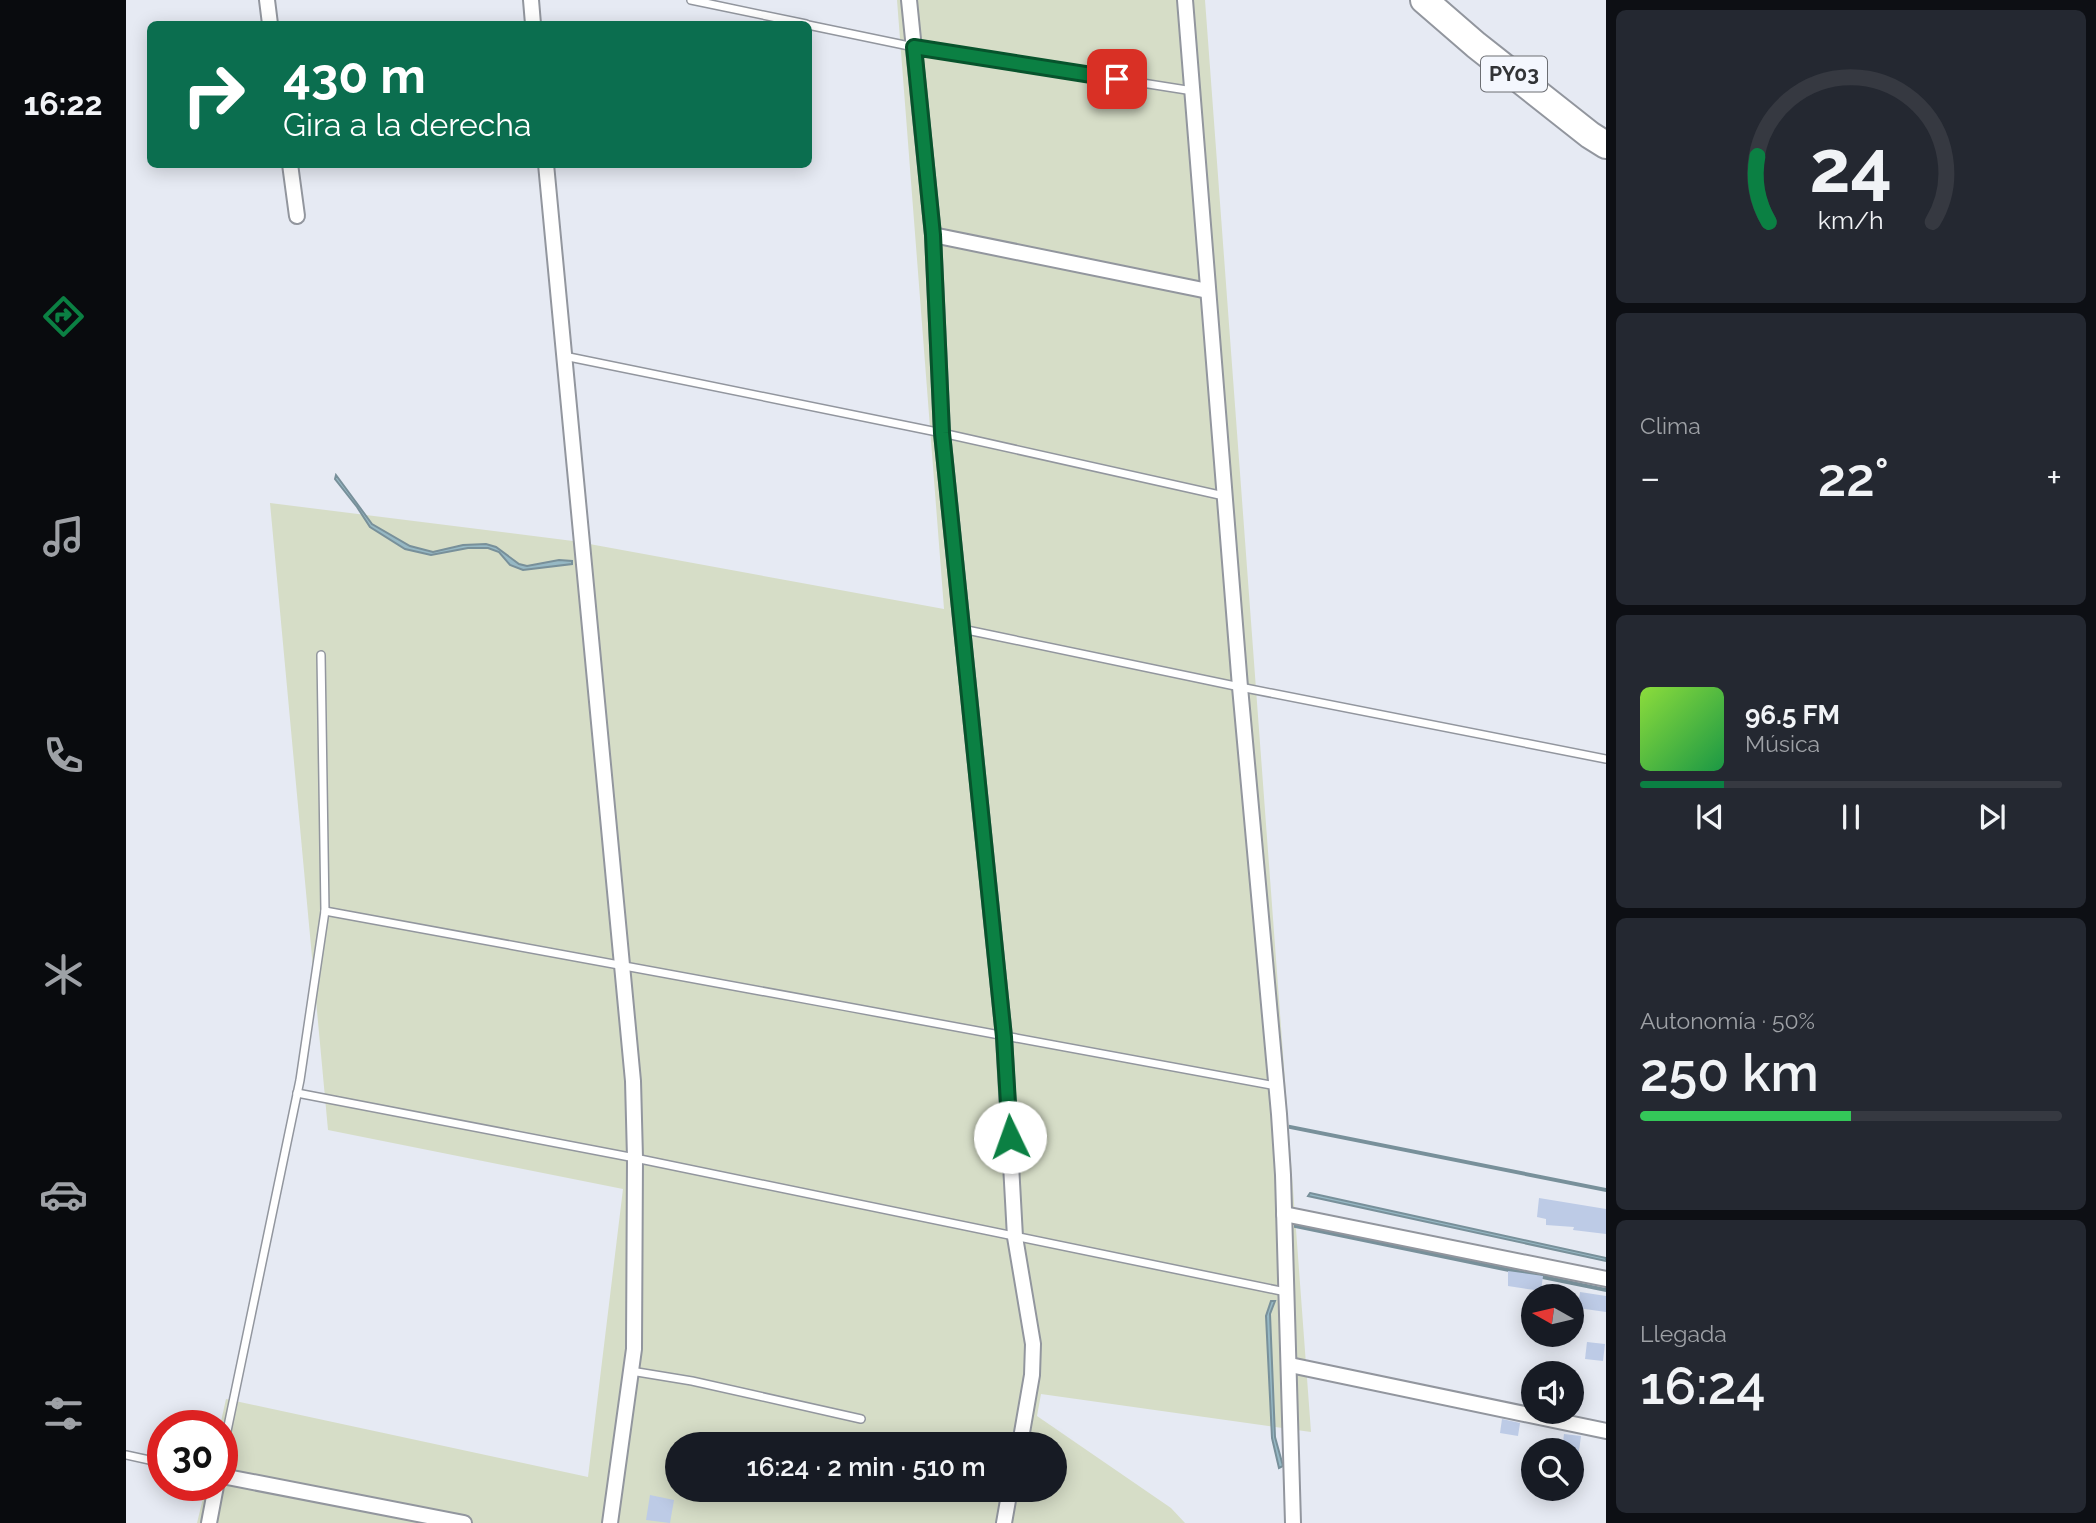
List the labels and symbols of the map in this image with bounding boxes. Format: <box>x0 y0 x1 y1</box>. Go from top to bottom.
pin <box>1087 49 1147 109</box>
road number: PY03 <box>1481 56 1547 92</box>
position arrow <box>973 1100 1047 1174</box>
north arrow <box>1521 1284 1584 1348</box>
speed limit sign: 30 <box>147 1410 238 1501</box>

